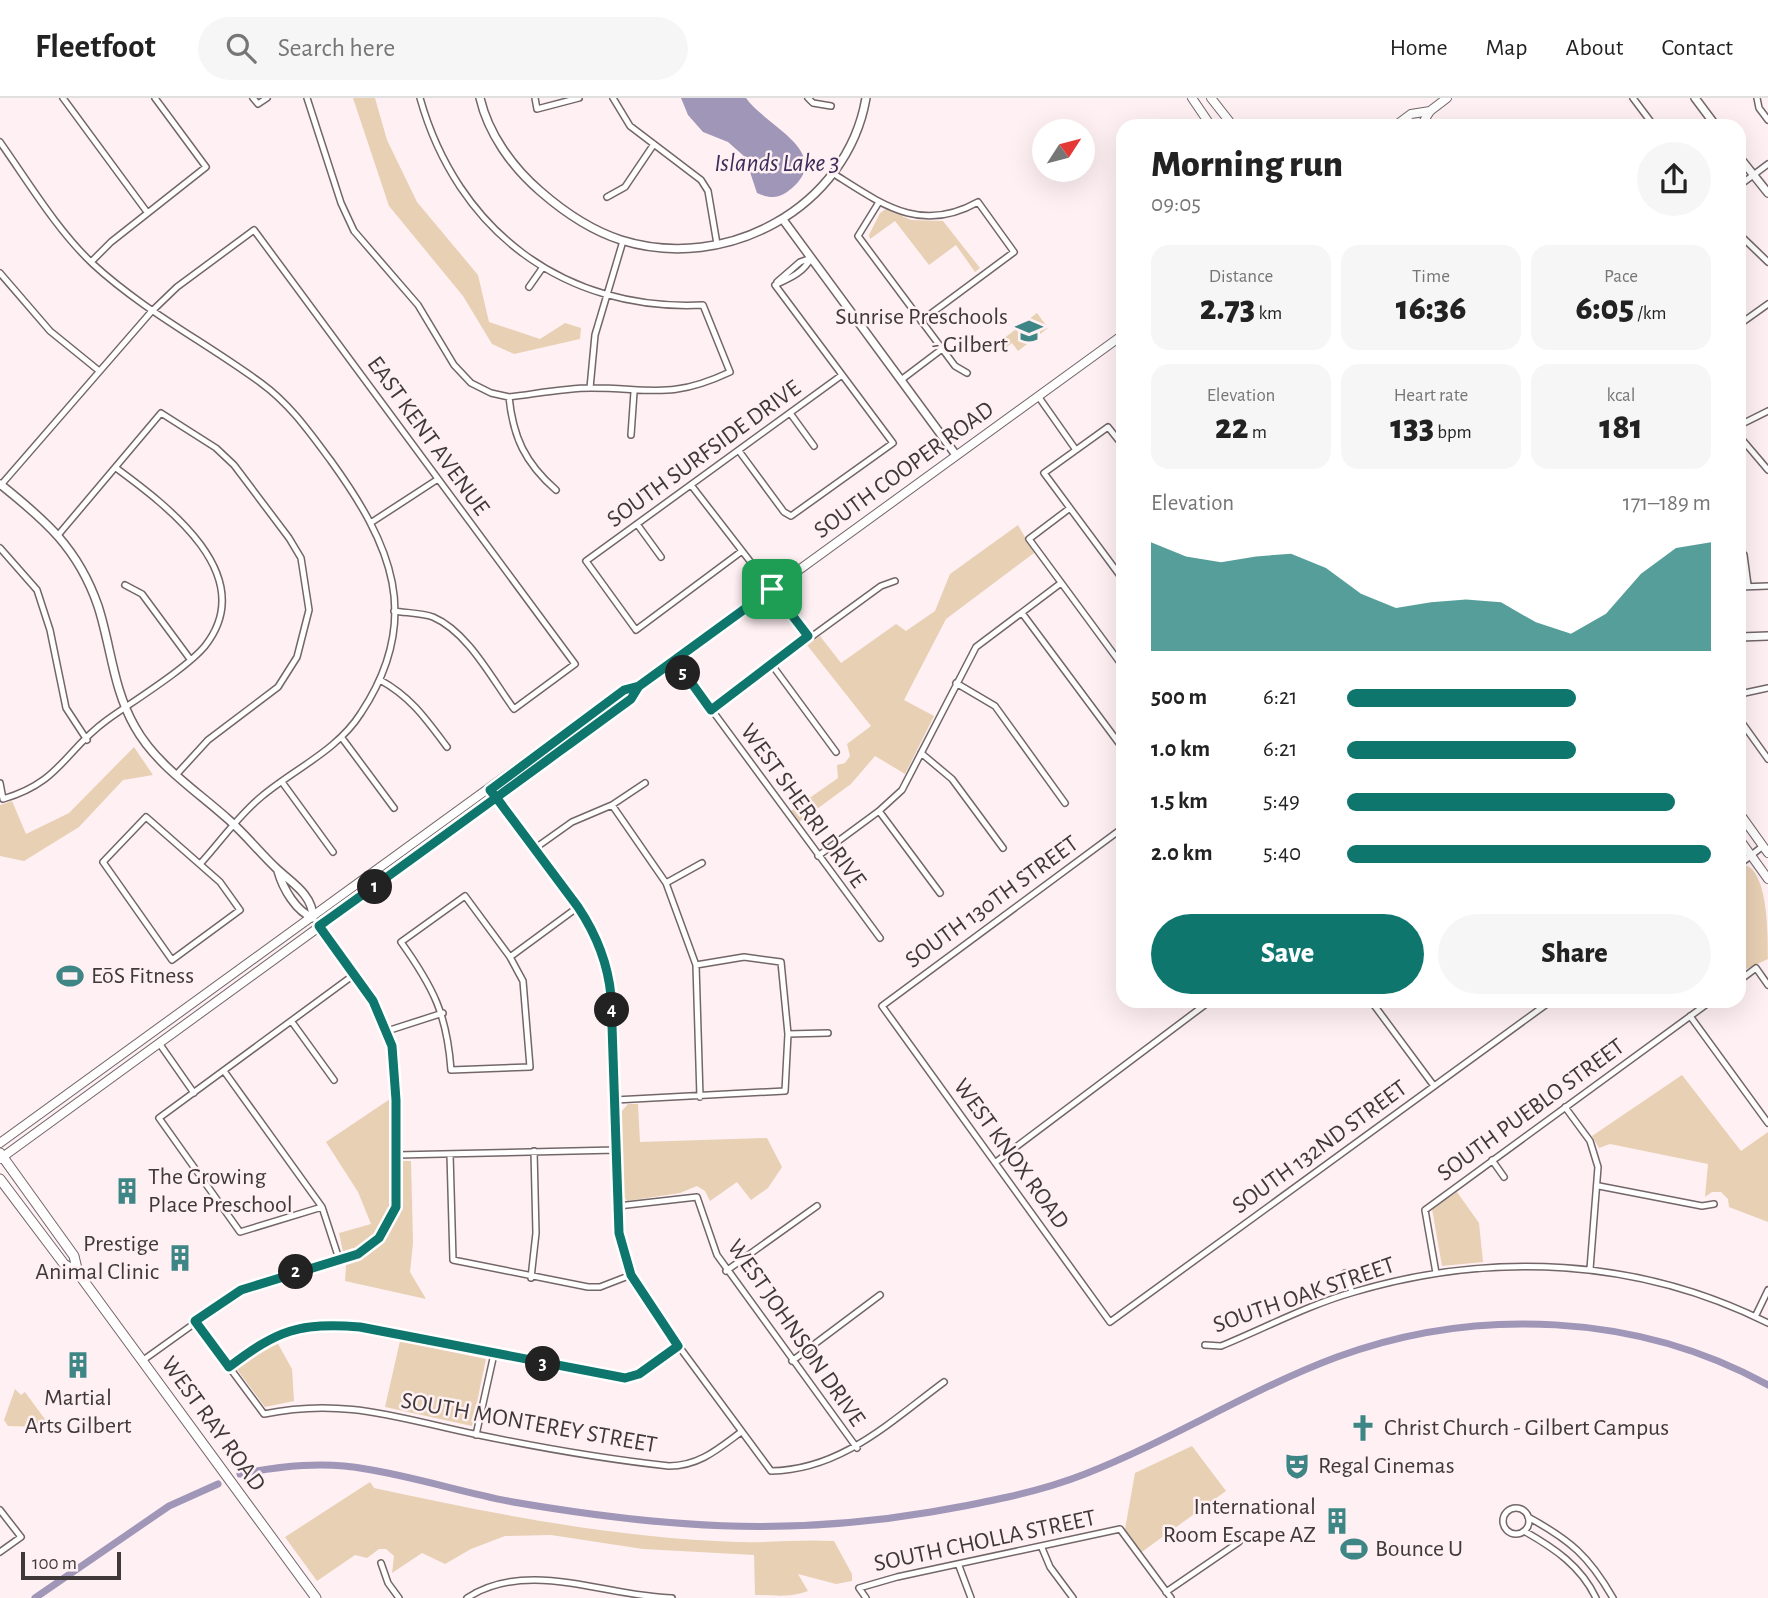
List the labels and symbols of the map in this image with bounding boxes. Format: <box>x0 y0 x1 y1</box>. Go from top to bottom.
north arrow <box>1032 119 1096 182</box>
water label: Islands Lake 3 <box>714 150 840 176</box>
place label: Sunrise Preschools - Gilbert <box>835 305 1008 357</box>
school or university icon: Sunrise Preschools - Gilbert <box>1014 316 1044 346</box>
street label: EAST KENT AVENUE <box>362 352 494 520</box>
street label: SOUTH SURFSIDE DRIVE <box>603 376 805 532</box>
street label: SOUTH COOPER ROAD <box>810 397 998 543</box>
pin <box>742 559 802 619</box>
pin: 5 <box>666 656 700 690</box>
street label: WEST SHERRI DRIVE <box>736 720 871 893</box>
street label: SOUTH 130TH STREET <box>901 831 1083 973</box>
pin: 1 <box>358 870 392 904</box>
sports icon: EōS Fitness <box>55 961 85 991</box>
place label: EōS Fitness <box>91 964 194 988</box>
pin: 4 <box>594 992 630 1028</box>
street label: SOUTH PUEBLO STREET <box>1433 1034 1629 1186</box>
street label: WEST KNOX ROAD <box>949 1075 1073 1233</box>
street label: SOUTH 132ND STREET <box>1228 1076 1412 1218</box>
place label: The Growing Place Preschool <box>148 1165 293 1217</box>
building icon: The Growing Place Preschool <box>112 1176 142 1206</box>
place label: Prestige Animal Clinic <box>35 1232 159 1284</box>
street label: WEST JOHNSON DRIVE <box>723 1235 870 1431</box>
building icon: Prestige Animal Clinic <box>165 1243 195 1273</box>
street label: SOUTH OAK STREET <box>1210 1253 1398 1337</box>
pin: 2 <box>278 1254 314 1290</box>
pin: 3 <box>526 1346 560 1382</box>
building icon: Martial Arts Gilbert <box>63 1350 93 1380</box>
street label: WEST RAY ROAD <box>156 1352 270 1496</box>
place label: Martial Arts Gilbert <box>25 1386 132 1438</box>
street label: SOUTH MONTEREY STREET <box>399 1389 659 1457</box>
church icon: Christ Church - Gilbert Campus <box>1348 1413 1378 1443</box>
place label: Christ Church - Gilbert Campus <box>1384 1416 1669 1440</box>
theatre icon: Regal Cinemas <box>1282 1451 1312 1481</box>
place label: Regal Cinemas <box>1318 1454 1455 1478</box>
place label: International Room Escape AZ <box>1163 1495 1316 1547</box>
street label: SOUTH CHOLLA STREET <box>872 1506 1098 1576</box>
building icon: International Room Escape AZ <box>1322 1506 1352 1536</box>
sports icon: Bounce U <box>1339 1534 1369 1564</box>
place label: Bounce U <box>1375 1537 1463 1561</box>
scale bar <box>21 1549 121 1581</box>

